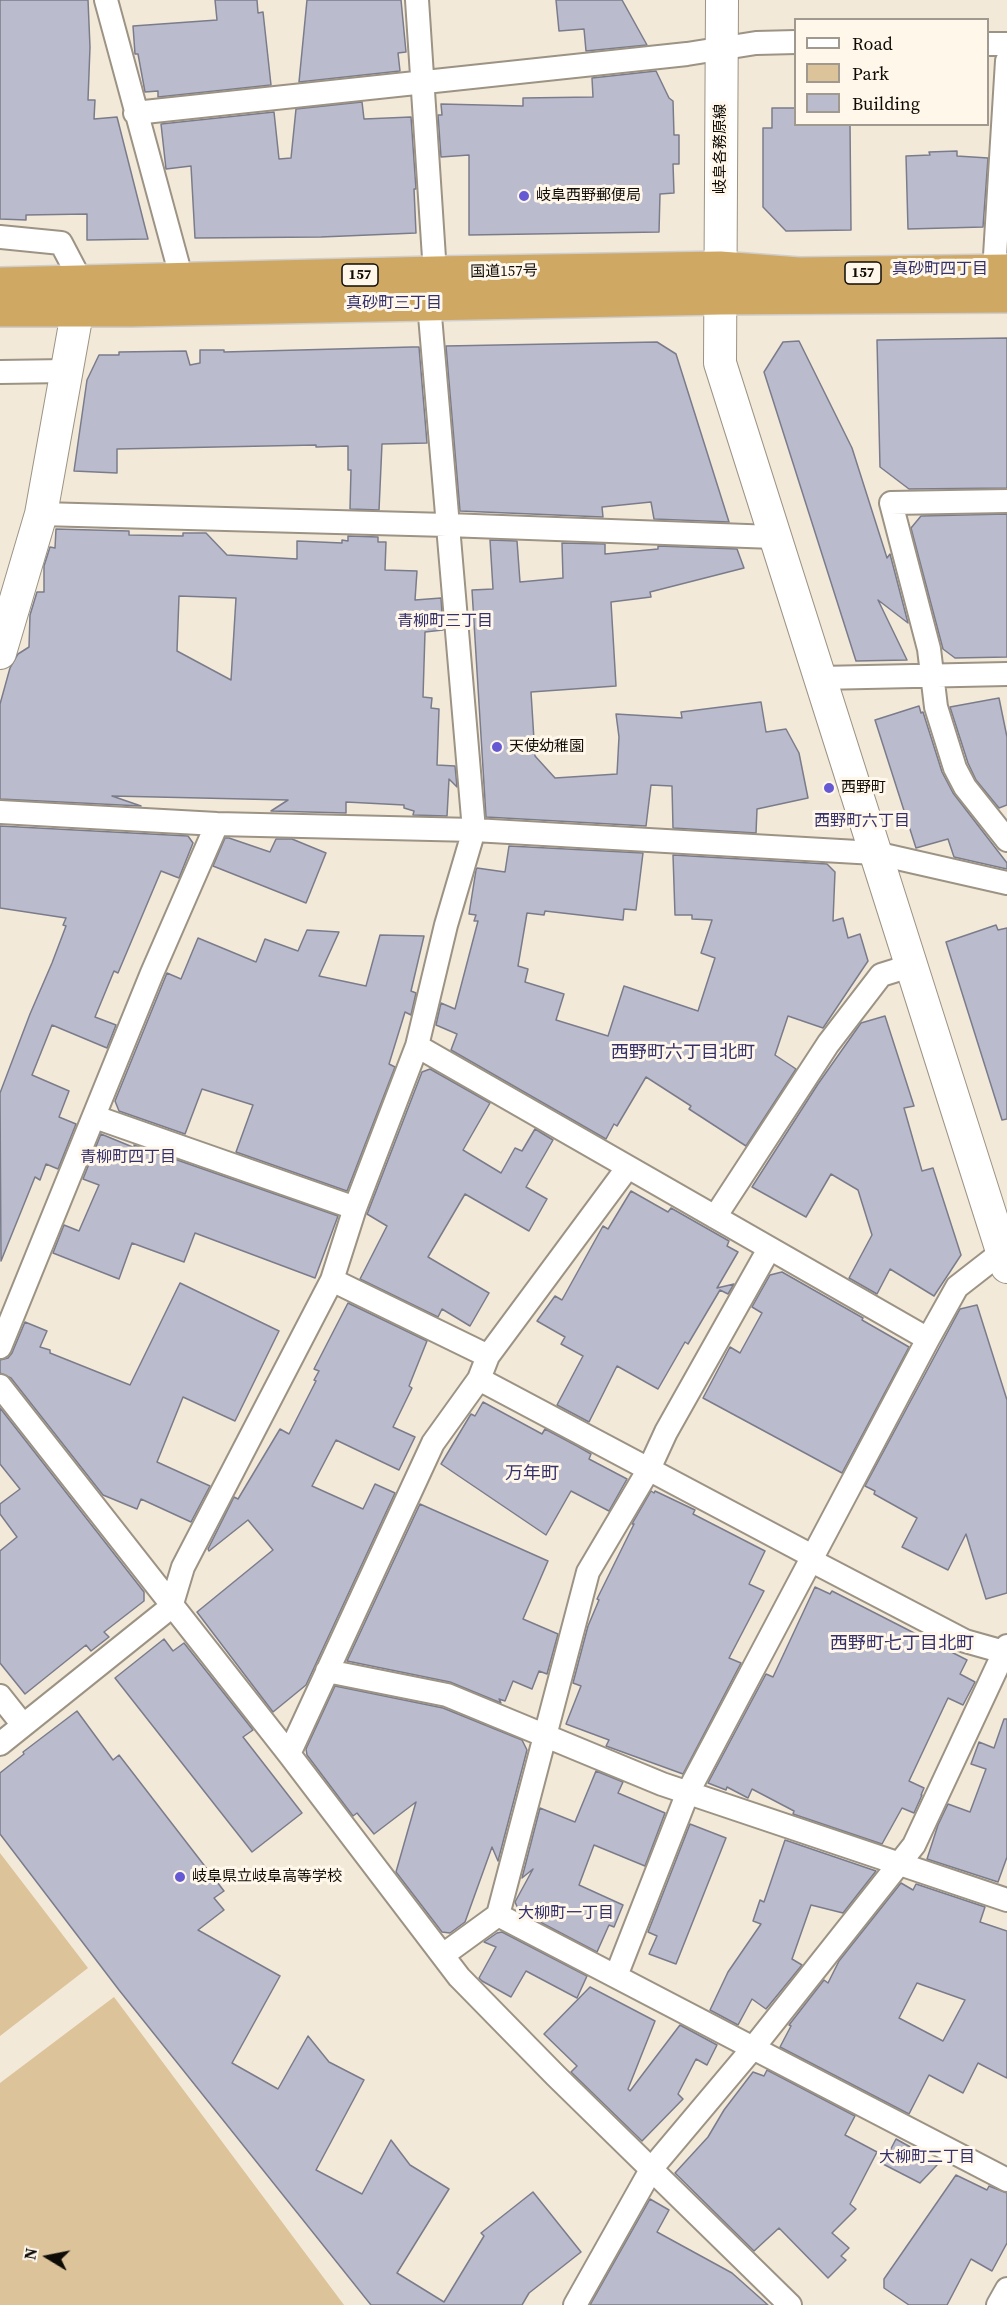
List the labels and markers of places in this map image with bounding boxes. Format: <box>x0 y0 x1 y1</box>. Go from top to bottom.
place label: 岐阜西野郵便局 <box>536 187 641 205</box>
marker: 岐阜西野郵便局 <box>517 189 531 203</box>
place label: 天使幼稚園 <box>509 738 584 756</box>
marker: 天使幼稚園 <box>490 740 504 754</box>
place label: 西野町 <box>841 779 886 797</box>
marker: 西野町 <box>822 781 836 795</box>
place label: 岐阜県立岐阜高等学校 <box>192 1868 342 1886</box>
marker: 岐阜県立岐阜高等学校 <box>173 1870 187 1884</box>

